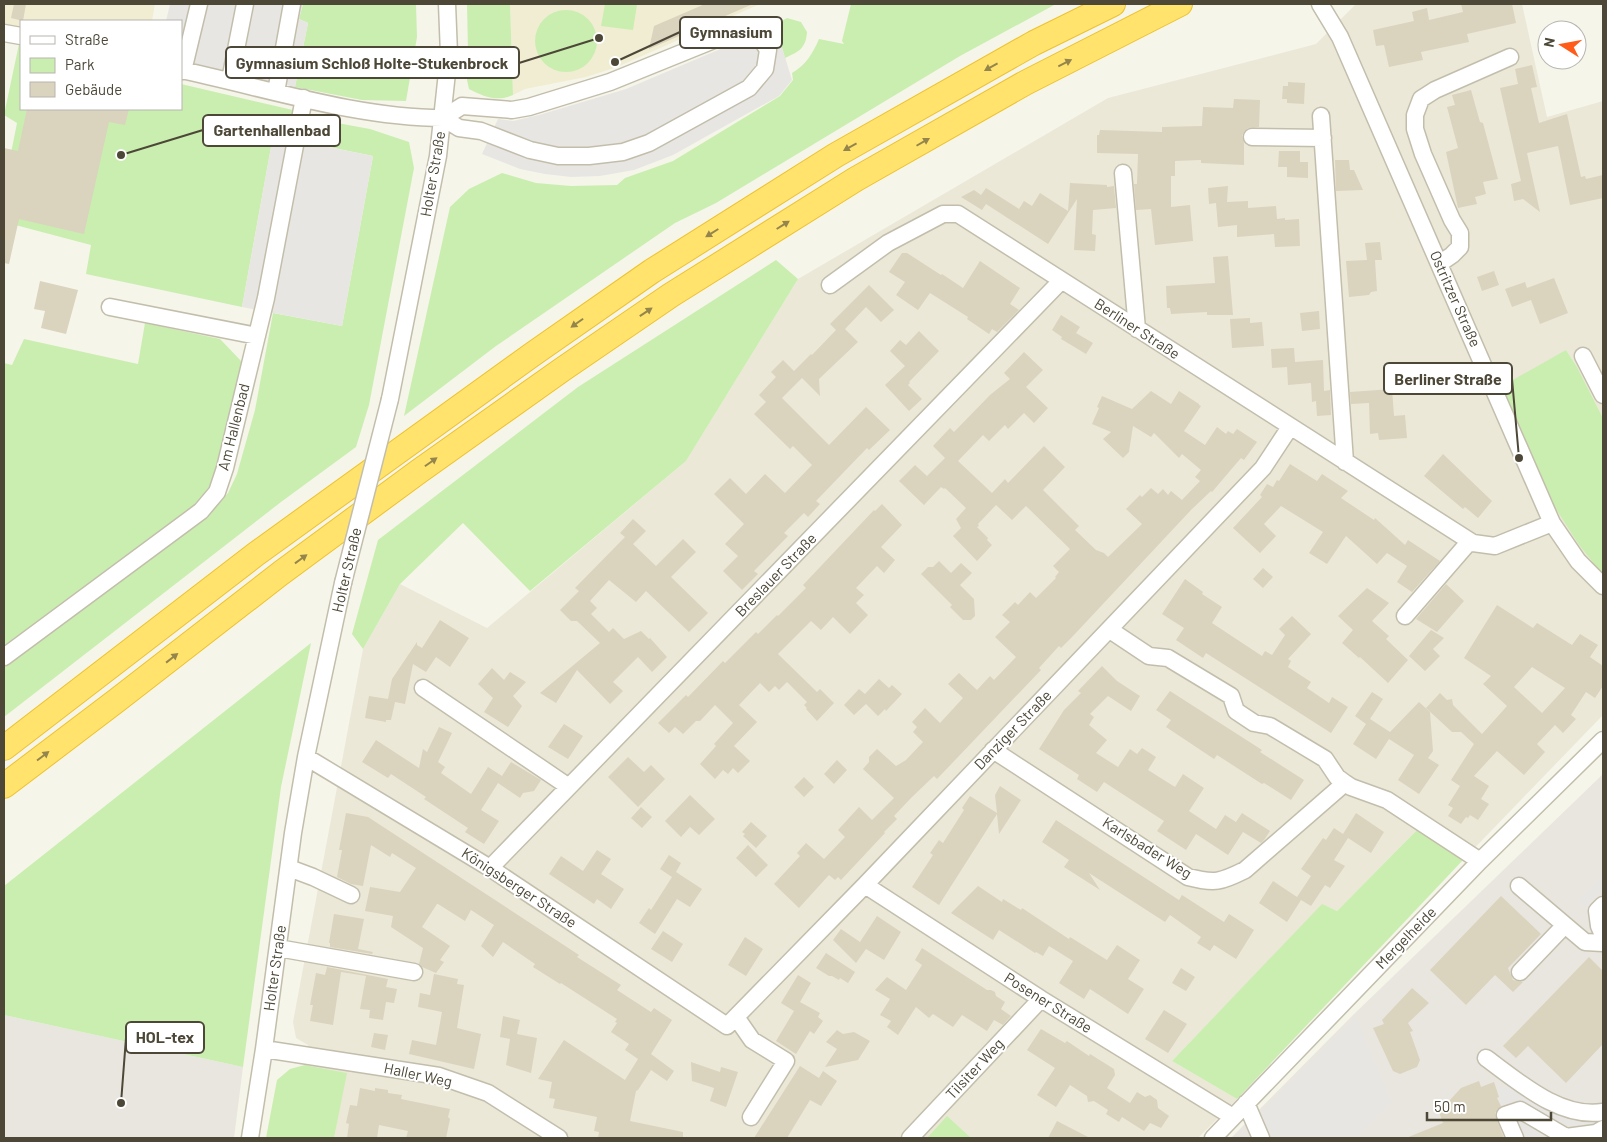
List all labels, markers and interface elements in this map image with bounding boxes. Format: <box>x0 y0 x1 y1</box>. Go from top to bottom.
callout: Gymnasium <box>680 17 782 48</box>
legend <box>20 20 182 110</box>
north arrow <box>1537 20 1587 70</box>
text: Gymnasium <box>690 22 772 41</box>
text: Straße <box>65 30 109 48</box>
text: N <box>1540 36 1558 49</box>
callout: Gymnasium Schloß Holte-Stukenbrock <box>226 47 519 78</box>
text: Gymnasium Schloß Holte-Stukenbrock <box>236 53 509 72</box>
text: Park <box>65 55 95 73</box>
one-way arrow <box>1058 59 1072 67</box>
one-way arrow <box>985 63 998 72</box>
text: Gebäude <box>65 80 122 98</box>
callout: Gartenhallenbad <box>203 115 340 146</box>
text: Gartenhallenbad <box>214 120 330 139</box>
street label: Holter Straße <box>416 130 448 218</box>
one-way arrow <box>916 137 929 146</box>
one-way arrow <box>842 143 857 151</box>
one-way arrow <box>777 220 790 230</box>
one-way arrow <box>705 228 719 238</box>
street label: Ostritzer Straße <box>1427 248 1485 350</box>
street label: Berliner Straße <box>1091 294 1184 362</box>
one-way arrow <box>639 307 653 317</box>
one-way arrow <box>570 318 584 328</box>
callout: Berliner Straße <box>1384 363 1512 394</box>
text: Berliner Straße <box>1394 369 1502 388</box>
street label: Am Hallenbad <box>214 381 253 472</box>
one-way arrow <box>425 457 438 467</box>
street label: Holter Straße <box>327 525 365 614</box>
street label: Breslauer Straße <box>731 529 820 620</box>
one-way arrow <box>294 553 307 564</box>
one-way arrow <box>165 652 178 663</box>
street label: Danziger Straße <box>970 686 1055 773</box>
one-way arrow <box>36 751 49 762</box>
street label: Karlsbader Weg <box>1100 813 1196 882</box>
street label: Königsberger Straße <box>459 843 580 931</box>
street label: Mergelheide <box>1371 902 1439 972</box>
street label: Holter Straße <box>259 924 289 1012</box>
street label: Posener Straße <box>1001 968 1096 1036</box>
callout: HOL-tex <box>126 1022 204 1053</box>
text: HOL-tex <box>136 1027 195 1046</box>
street label: Tilsiter Weg <box>941 1034 1007 1103</box>
street label: Haller Weg <box>382 1058 454 1090</box>
scale bar <box>1427 1090 1551 1122</box>
text: 50 m <box>1434 1097 1466 1115</box>

